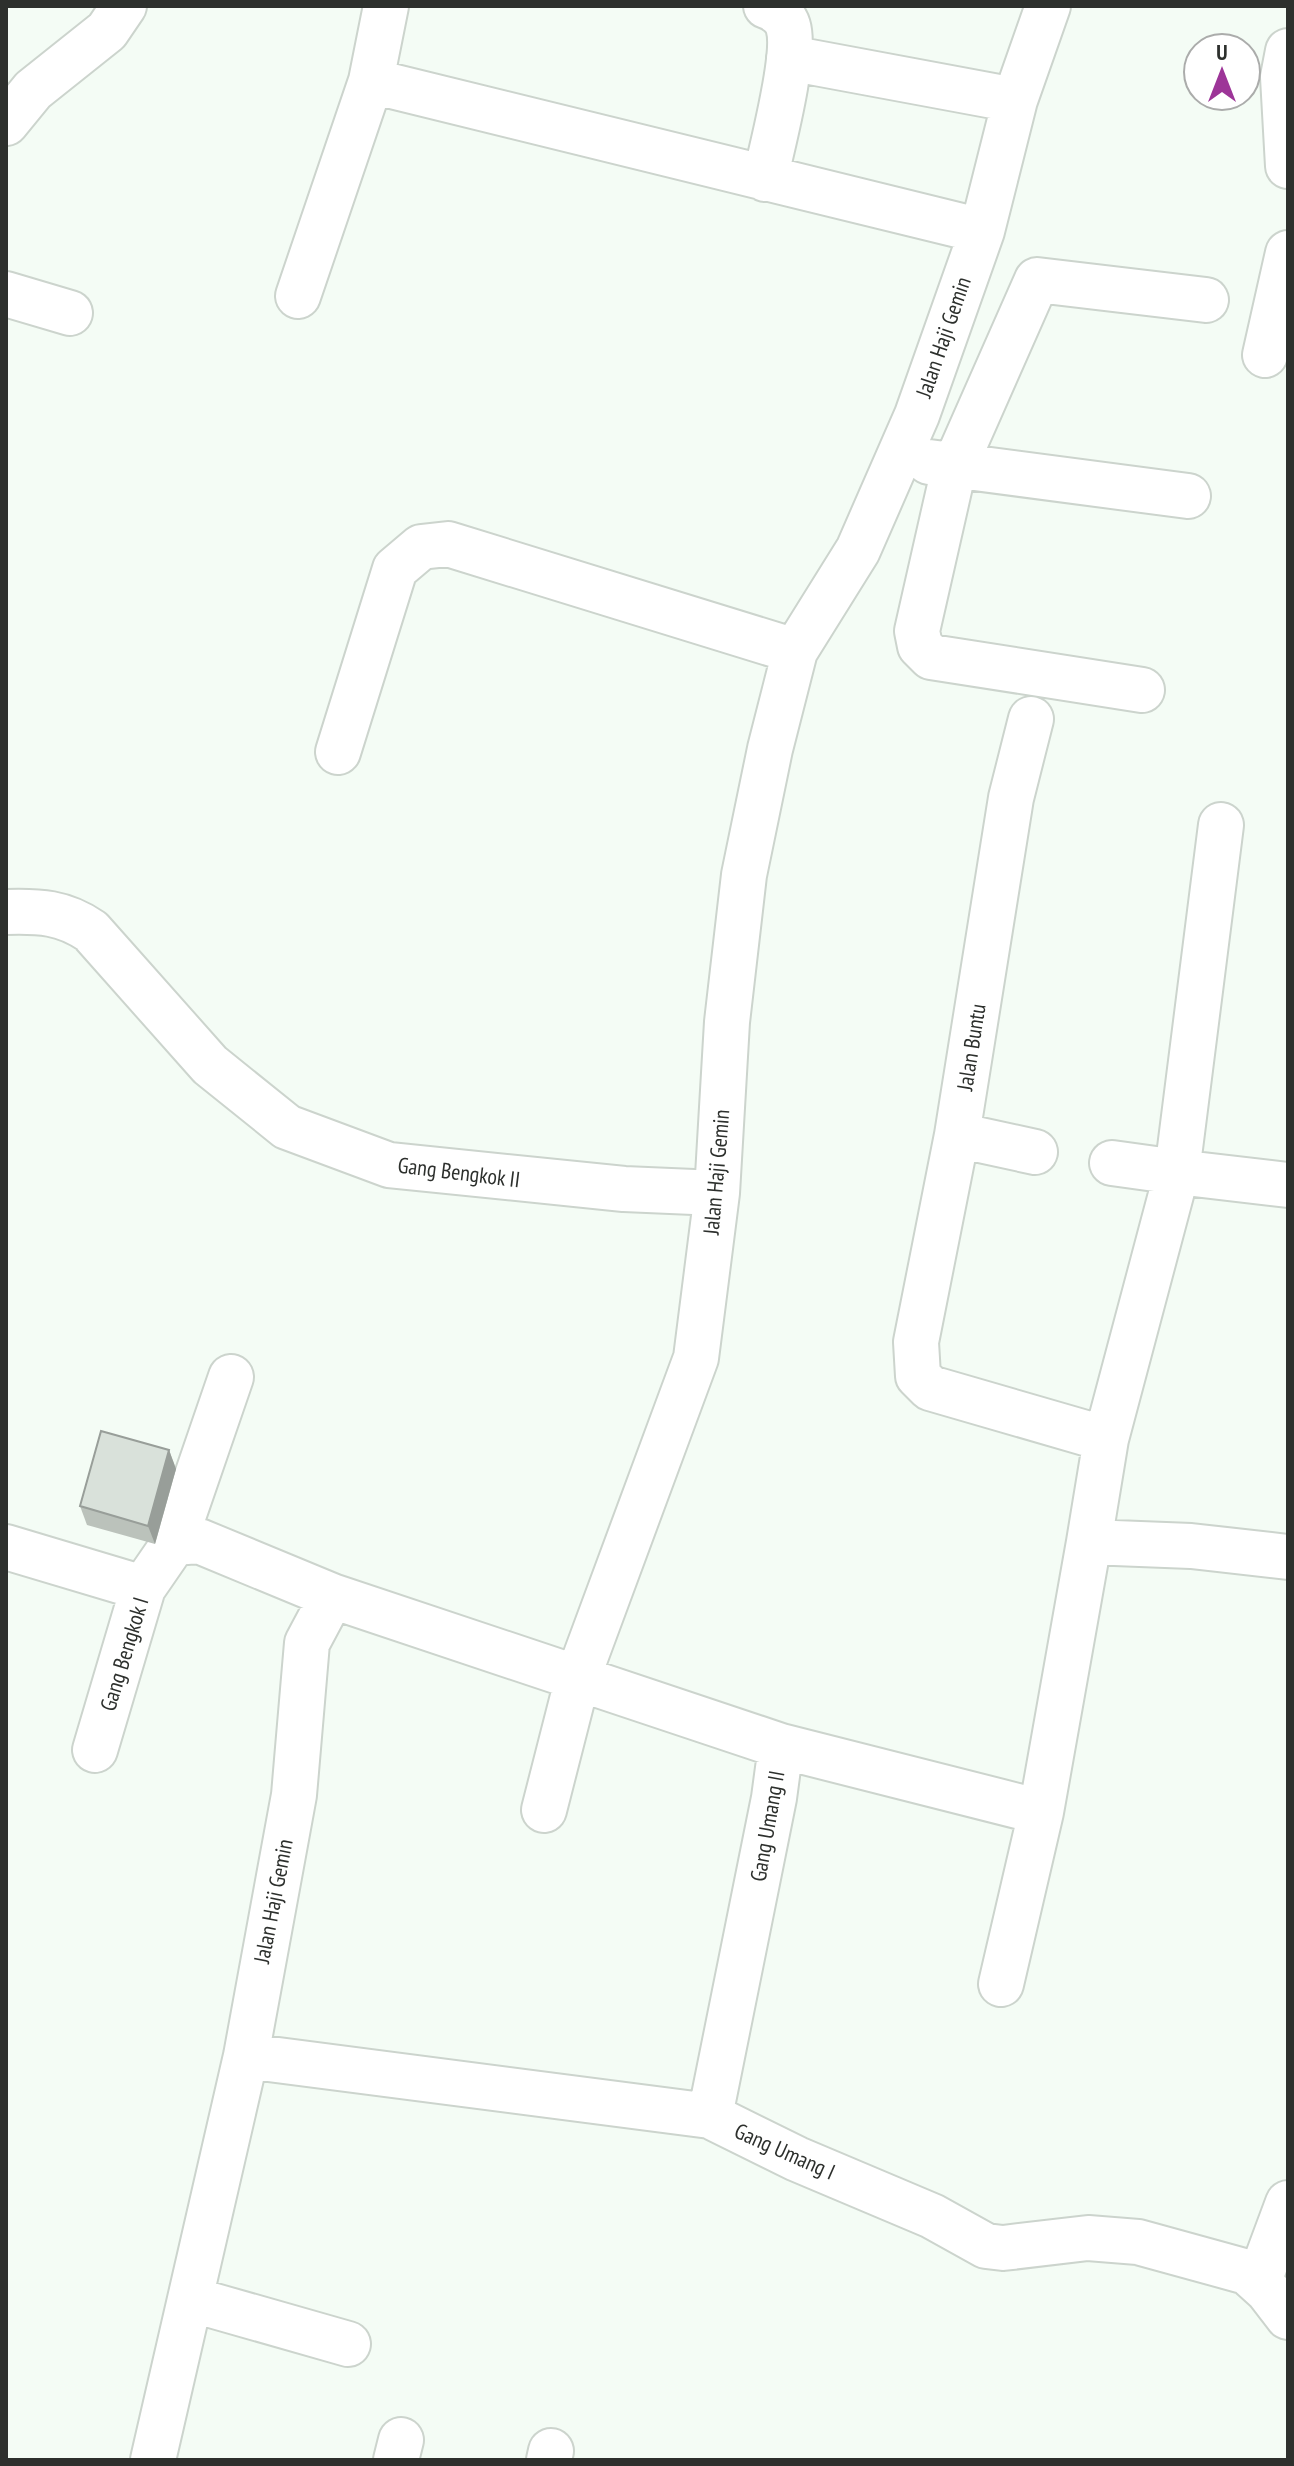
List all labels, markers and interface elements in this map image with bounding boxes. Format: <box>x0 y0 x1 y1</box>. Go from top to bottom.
north arrow <box>1182 32 1262 112</box>
text: U <box>1216 38 1228 66</box>
street label: Jalan Haji Gemin <box>909 273 977 402</box>
street label: Jalan Buntu <box>950 1002 992 1093</box>
street label: Jalan Haji Gemin <box>696 1108 735 1237</box>
street label: Gang Bengkok II <box>396 1151 522 1193</box>
street label: Gang Bengkok I <box>93 1594 155 1714</box>
street label: Gang Umang II <box>743 1768 791 1884</box>
street label: Jalan Haji Gemin <box>247 1837 299 1966</box>
street label: Gang Umang I <box>730 2116 840 2186</box>

